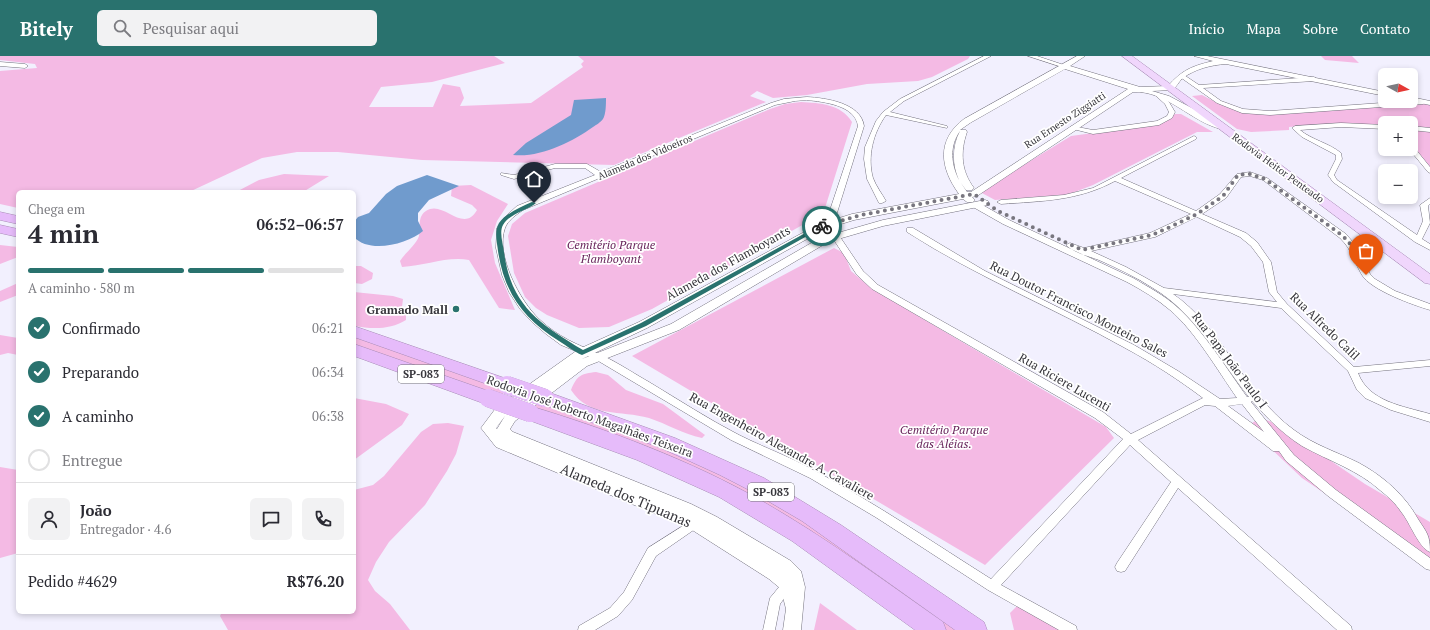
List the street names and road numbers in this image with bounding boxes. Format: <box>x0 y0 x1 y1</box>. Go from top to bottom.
street label: Rua Ernesto Ziggiatti <box>1022 89 1108 151</box>
street label: Rodovia Heitor Penteado <box>1229 130 1327 206</box>
street label: Alameda dos Vidoeiros <box>596 131 694 183</box>
street label: Alameda dos Flamboyants <box>663 223 793 303</box>
street label: Rua Doutor Francisco Monteiro Sales <box>988 257 1170 361</box>
street label: Rua Alfredo Calil <box>1287 289 1363 363</box>
street label: Rua Papa João Paulo I <box>1189 309 1271 411</box>
street label: Rua Riciere Lucenti <box>1016 350 1114 415</box>
road number: SP-083 <box>398 365 444 383</box>
street label: Rodovia José Roberto Magalhães Teixeira <box>485 372 695 460</box>
street label: Rua Engenheiro Alexandre A. Cavaliere <box>687 389 877 503</box>
street label: Alameda dos Tipuanas <box>558 459 694 531</box>
road number: SP-083 <box>748 483 794 501</box>

